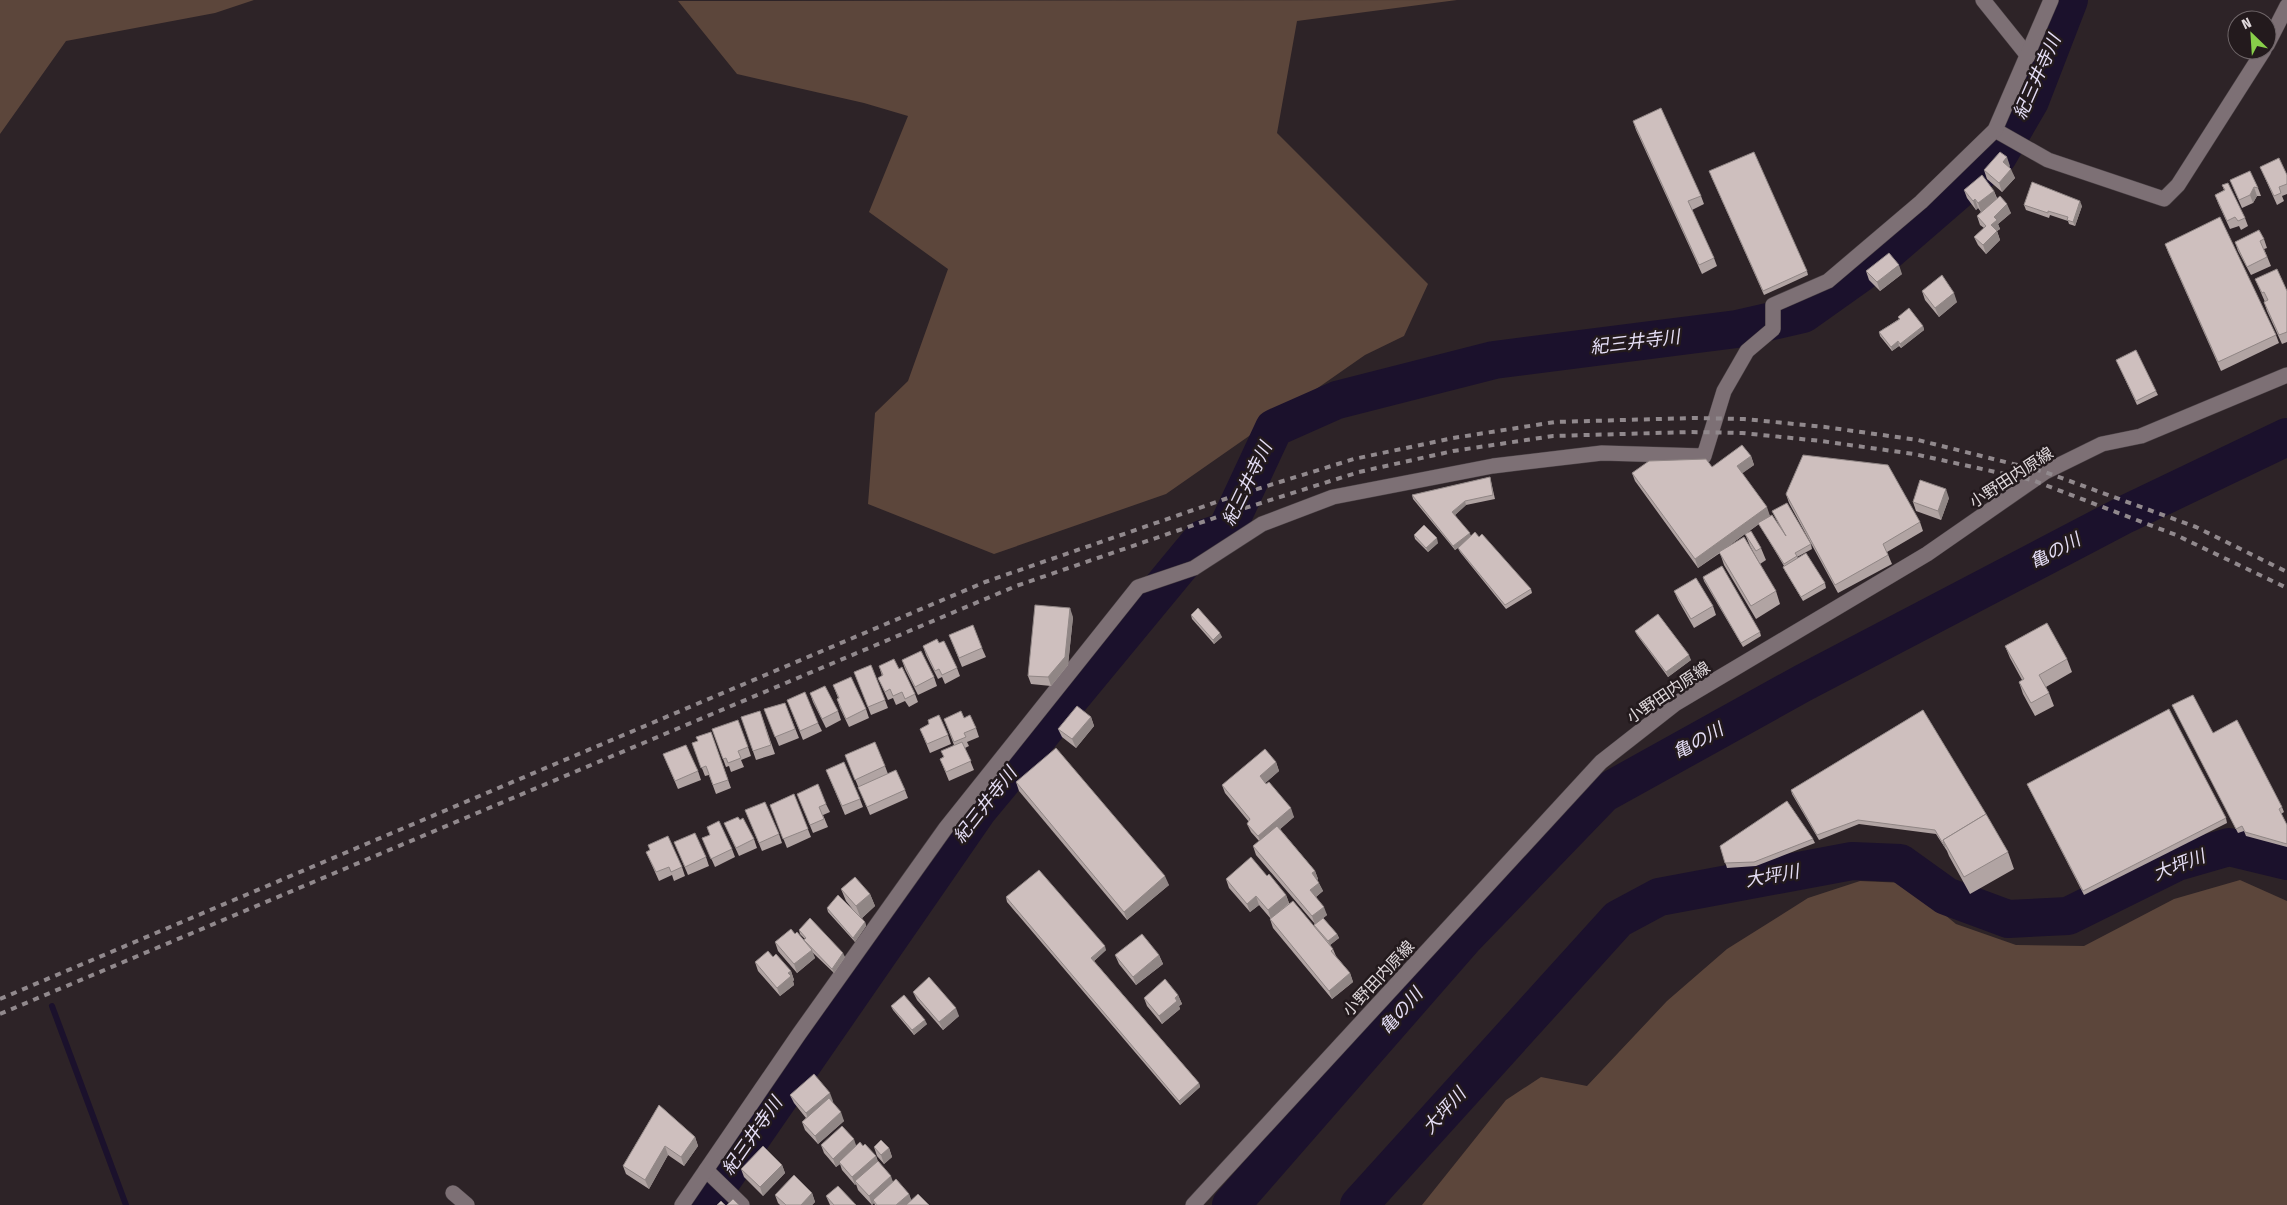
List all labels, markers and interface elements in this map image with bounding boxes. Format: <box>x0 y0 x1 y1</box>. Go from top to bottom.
north arrow <box>2227 10 2277 60</box>
text: N <box>2239 14 2254 33</box>
water label: 紀三井寺川 <box>2009 30 2066 123</box>
water label: 紀三井寺川 <box>1589 325 1683 358</box>
water label: 紀三井寺川 <box>1217 437 1277 529</box>
street label: 小野田内原線 <box>1966 443 2057 512</box>
water label: 亀の川 <box>2026 528 2086 573</box>
street label: 小野田内原線 <box>1623 658 1713 727</box>
water label: 亀の川 <box>1669 717 1729 764</box>
water label: 紀三井寺川 <box>949 761 1023 847</box>
water label: 大坪川 <box>2150 844 2210 885</box>
water label: 大坪川 <box>1744 860 1802 892</box>
street label: 小野田内原線 <box>1339 937 1418 1020</box>
water label: 亀の川 <box>1375 982 1428 1039</box>
water label: 大坪川 <box>1418 1082 1472 1138</box>
water label: 紀三井寺川 <box>717 1091 788 1179</box>

